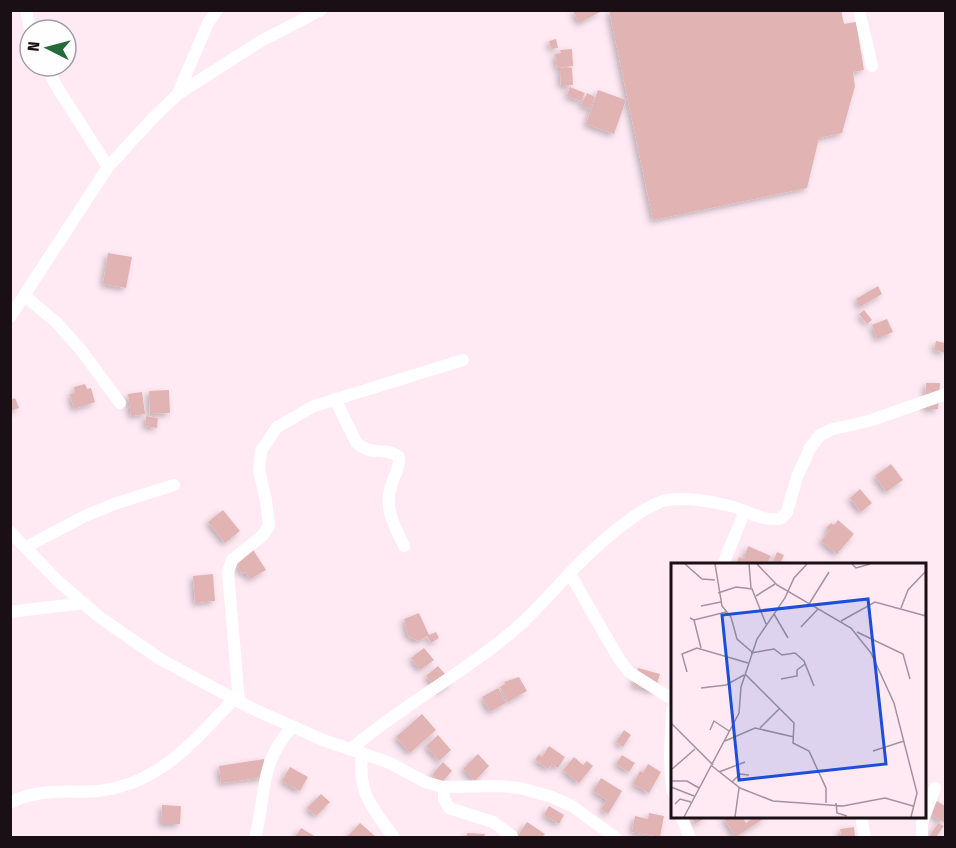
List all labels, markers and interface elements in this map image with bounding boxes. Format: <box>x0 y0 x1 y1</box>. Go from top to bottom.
north arrow <box>18 18 78 78</box>
text: N <box>24 41 44 52</box>
inset map <box>671 563 926 818</box>

